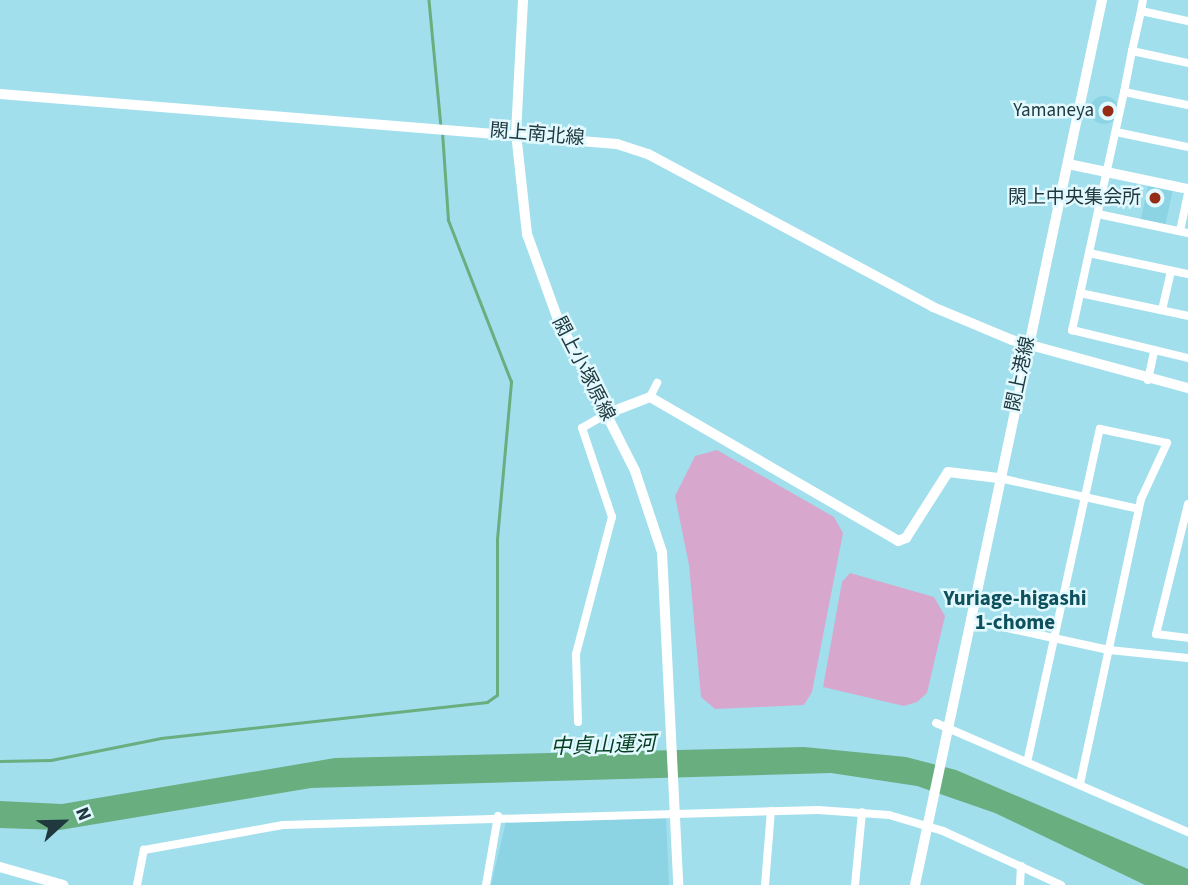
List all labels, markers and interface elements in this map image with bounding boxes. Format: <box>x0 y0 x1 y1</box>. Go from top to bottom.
place label: Yamaneya <box>1013 100 1094 122</box>
marker: Yamaneya <box>1100 103 1116 119</box>
street label: 閖上南北線 <box>489 120 585 150</box>
place label: 閖上中央集会所 <box>1008 187 1141 209</box>
marker: 閖上中央集会所 <box>1147 190 1163 206</box>
street label: 閖上小塚原線 <box>547 313 619 425</box>
street label: 閖上港線 <box>1002 334 1040 414</box>
district label: Yuriage-higashi 1-chome <box>943 585 1087 635</box>
water label: 中貞山運河 <box>550 731 656 759</box>
north arrow <box>28 787 98 857</box>
text: N <box>68 803 98 825</box>

